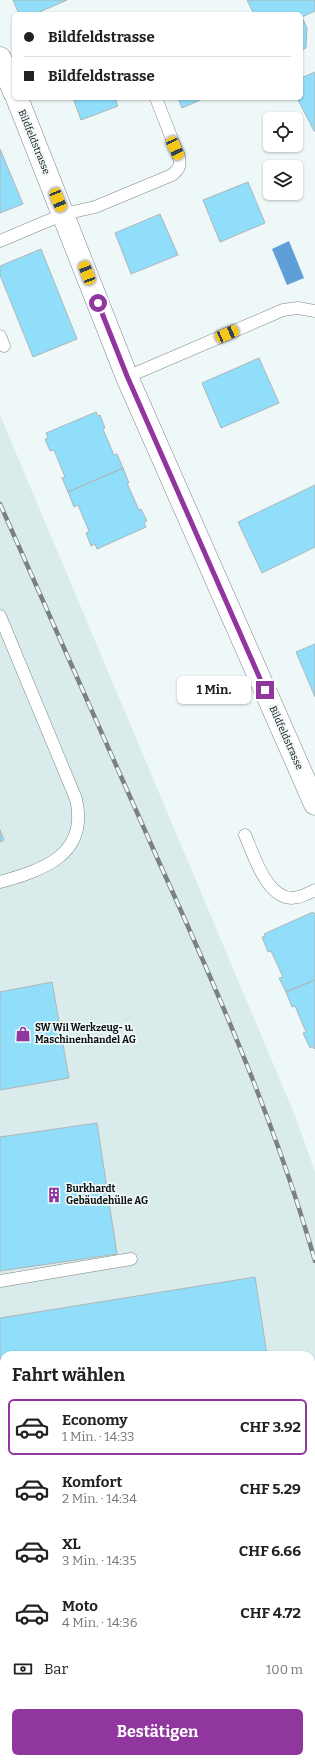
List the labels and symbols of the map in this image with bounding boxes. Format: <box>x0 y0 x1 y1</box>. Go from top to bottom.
street label: Bildfeldstrasse <box>16 108 52 176</box>
car <box>164 135 186 161</box>
car <box>48 187 68 213</box>
car <box>77 260 97 286</box>
route start <box>89 294 107 312</box>
car <box>214 324 240 344</box>
callout: 1 Min. <box>177 676 251 704</box>
route end <box>256 681 274 699</box>
street label: Bildfeldstrasse <box>267 704 305 772</box>
place label: SW Wil Werkzeug- u. Maschinenhandel AG <box>35 1022 136 1046</box>
shop icon: SW Wil Werkzeug- u. Maschinenhandel AG <box>14 1025 32 1043</box>
place label: Burkhardt Gebäudehülle AG <box>66 1183 148 1207</box>
building icon: Burkhardt Gebäudehülle AG <box>45 1186 63 1204</box>

